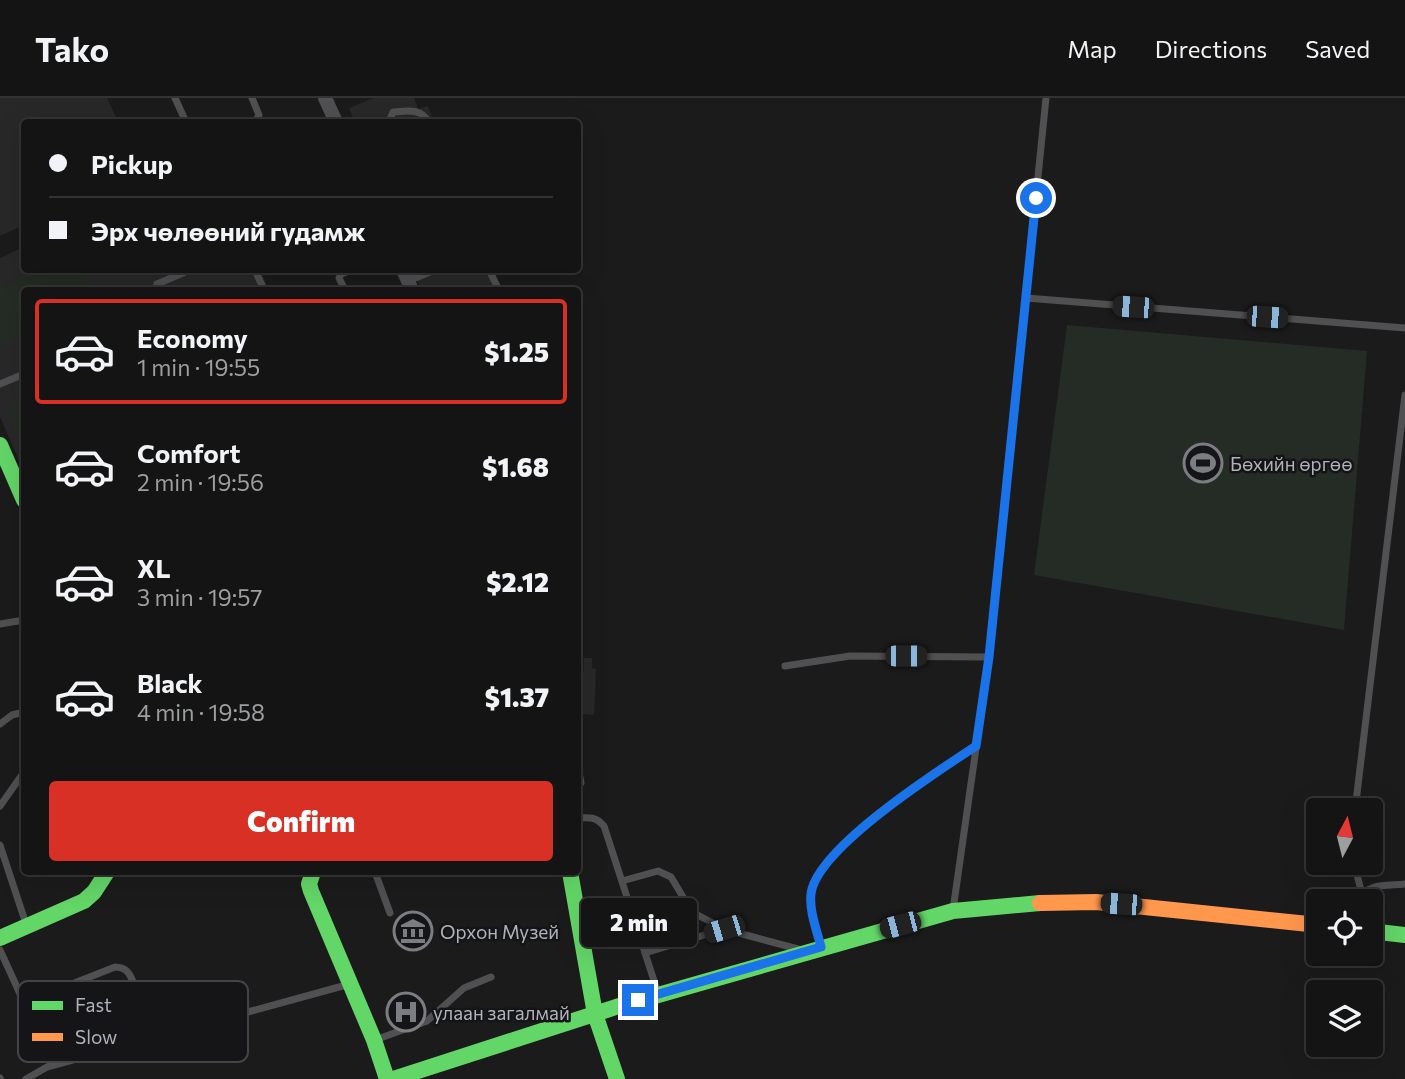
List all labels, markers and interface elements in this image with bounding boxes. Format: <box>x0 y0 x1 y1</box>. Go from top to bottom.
text: Tako <box>35 28 109 69</box>
text: Map <box>1067 34 1117 63</box>
text: Directions <box>1155 34 1267 63</box>
text: Saved <box>1305 34 1370 63</box>
text: Pickup <box>91 148 173 179</box>
route start <box>1020 182 1052 214</box>
text: Эрх чөлөөний гудамж <box>91 215 366 246</box>
car <box>1112 295 1155 319</box>
car <box>1246 305 1289 329</box>
icon: car <box>53 320 116 383</box>
text: Economy <box>137 322 248 353</box>
text: $1.25 <box>484 336 549 367</box>
text: 1 min · 19:55 <box>137 353 260 381</box>
icon: car <box>53 435 116 498</box>
text: Comfort <box>137 437 240 468</box>
sports icon: Бөхийн өргөө <box>1182 442 1224 484</box>
text: $1.68 <box>482 451 549 482</box>
place label: Бөхийн өргөө <box>1230 452 1353 475</box>
text: 2 min · 19:56 <box>137 468 264 496</box>
icon: car <box>53 550 116 613</box>
text: XL <box>137 552 171 583</box>
text: $2.12 <box>486 566 549 597</box>
text: 3 min · 19:57 <box>137 583 263 611</box>
car <box>886 646 928 667</box>
icon: car <box>53 665 116 728</box>
text: Black <box>137 667 203 698</box>
text: $1.37 <box>485 681 549 712</box>
text: 4 min · 19:58 <box>137 698 265 726</box>
button: Confirm <box>49 781 553 861</box>
north arrow <box>1306 798 1382 875</box>
map controls <box>1306 798 1383 1057</box>
button: locate <box>1306 889 1383 966</box>
car <box>1100 892 1143 916</box>
callout: 2 min <box>580 898 696 948</box>
text: 2 min <box>610 908 668 936</box>
car <box>877 909 924 941</box>
museum icon: Орхон Myзей <box>392 910 434 952</box>
car <box>701 913 748 945</box>
place label: Орхон Myзей <box>440 920 559 943</box>
button: layers <box>1306 980 1383 1057</box>
legend <box>18 981 248 1062</box>
route end <box>622 984 654 1016</box>
hospital icon: улаан загалмай <box>385 991 427 1033</box>
text: Fast <box>75 993 112 1016</box>
place label: улаан загалмай <box>433 1001 570 1024</box>
text: Slow <box>75 1025 117 1048</box>

